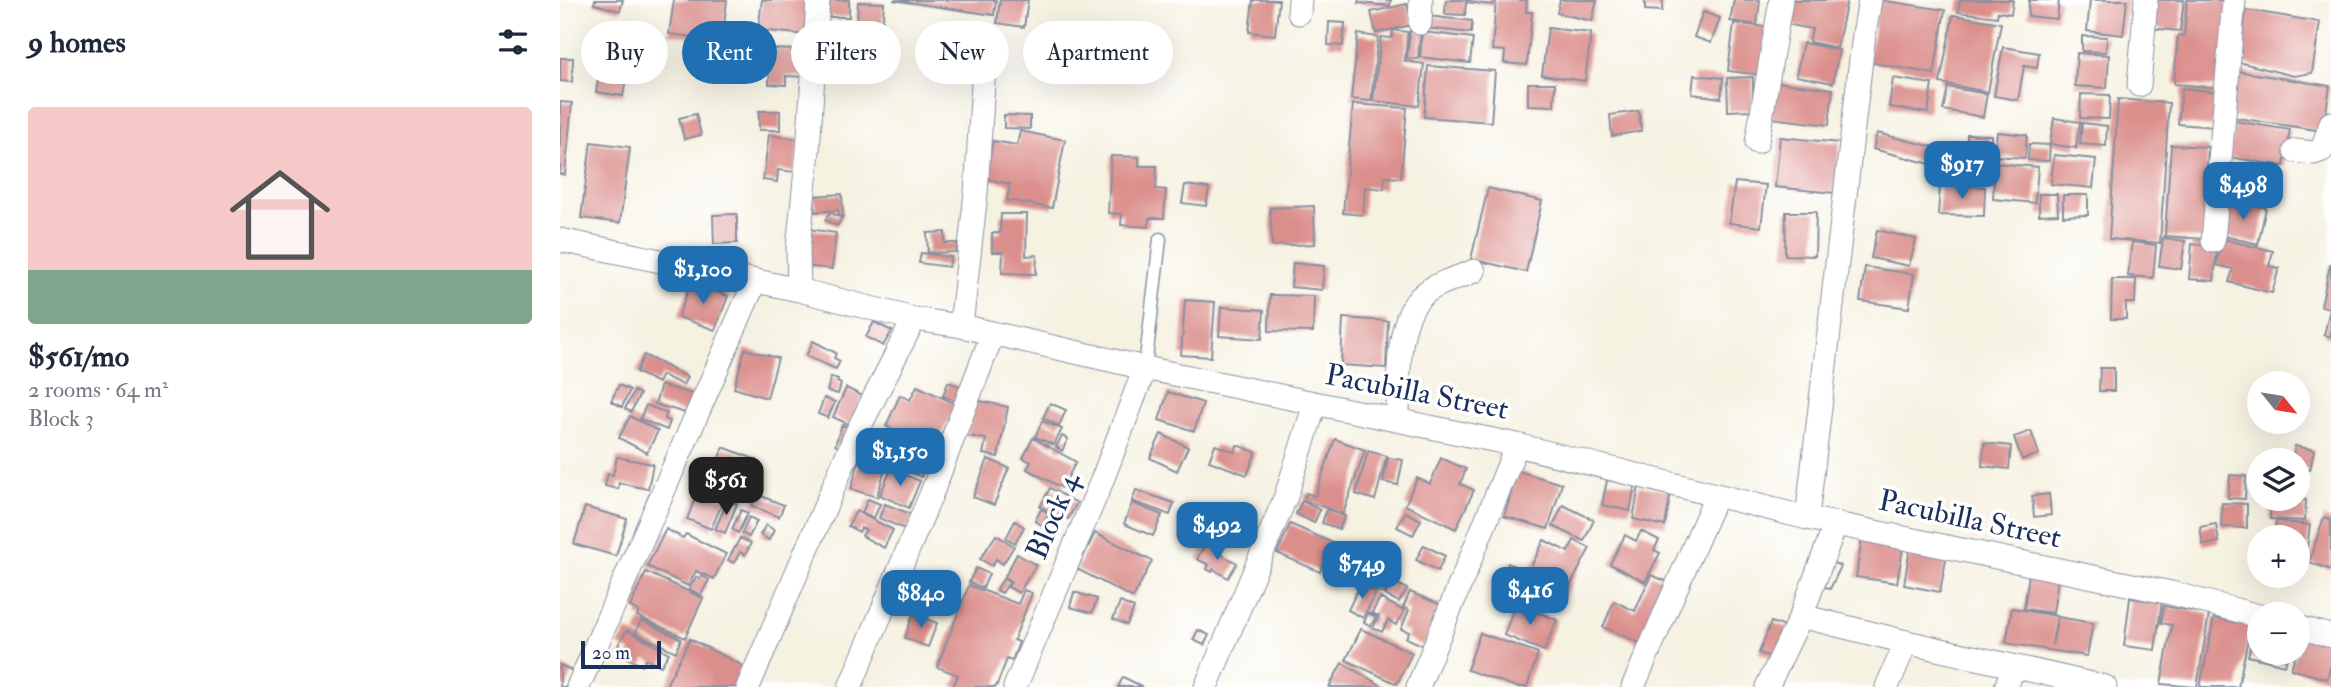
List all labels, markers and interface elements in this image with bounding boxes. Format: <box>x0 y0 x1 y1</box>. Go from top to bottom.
chip: Buy <box>581 21 668 84</box>
chip: Rent <box>682 21 777 84</box>
chip: Filters <box>791 21 901 84</box>
chip: New <box>915 21 1009 84</box>
chip: Apartment <box>1023 21 1173 84</box>
icon: filters <box>494 23 532 61</box>
text: 9 homes <box>28 24 126 61</box>
pin: $917 <box>1921 142 2003 201</box>
text: $917 <box>1940 149 1984 178</box>
icon: home <box>217 152 343 278</box>
pin: $498 <box>2202 162 2284 222</box>
text: $498 <box>2219 170 2267 199</box>
pin: $1,100 <box>646 246 760 306</box>
text: $1,100 <box>674 254 732 283</box>
text: $561/mo <box>28 338 129 375</box>
street label: Pacubilla Street <box>1322 356 1512 428</box>
north arrow <box>2247 371 2310 434</box>
map controls <box>2247 371 2310 665</box>
text: 2 rooms · 64 m² <box>28 375 168 404</box>
text: Block 3 <box>28 404 94 433</box>
pin: $1,150 <box>843 428 957 488</box>
text: $1,150 <box>872 436 928 465</box>
button: layers <box>2247 448 2310 511</box>
pin: $561 <box>685 458 767 517</box>
text: $561 <box>705 465 747 494</box>
street label: Block 4 <box>1018 465 1088 565</box>
street label: Pacubilla Street <box>1875 482 2065 556</box>
pin: $492 <box>1176 503 1258 562</box>
text: $492 <box>1193 510 1241 539</box>
button: + <box>2247 525 2310 588</box>
pin: $749 <box>1321 542 1403 601</box>
text: $749 <box>1338 549 1386 578</box>
pin: $416 <box>1489 568 1571 627</box>
pin: $840 <box>880 570 962 630</box>
text: $416 <box>1507 575 1553 604</box>
text: $840 <box>897 578 945 607</box>
button: − <box>2247 602 2310 665</box>
scale bar <box>581 638 662 670</box>
text: 20 m <box>592 641 630 665</box>

